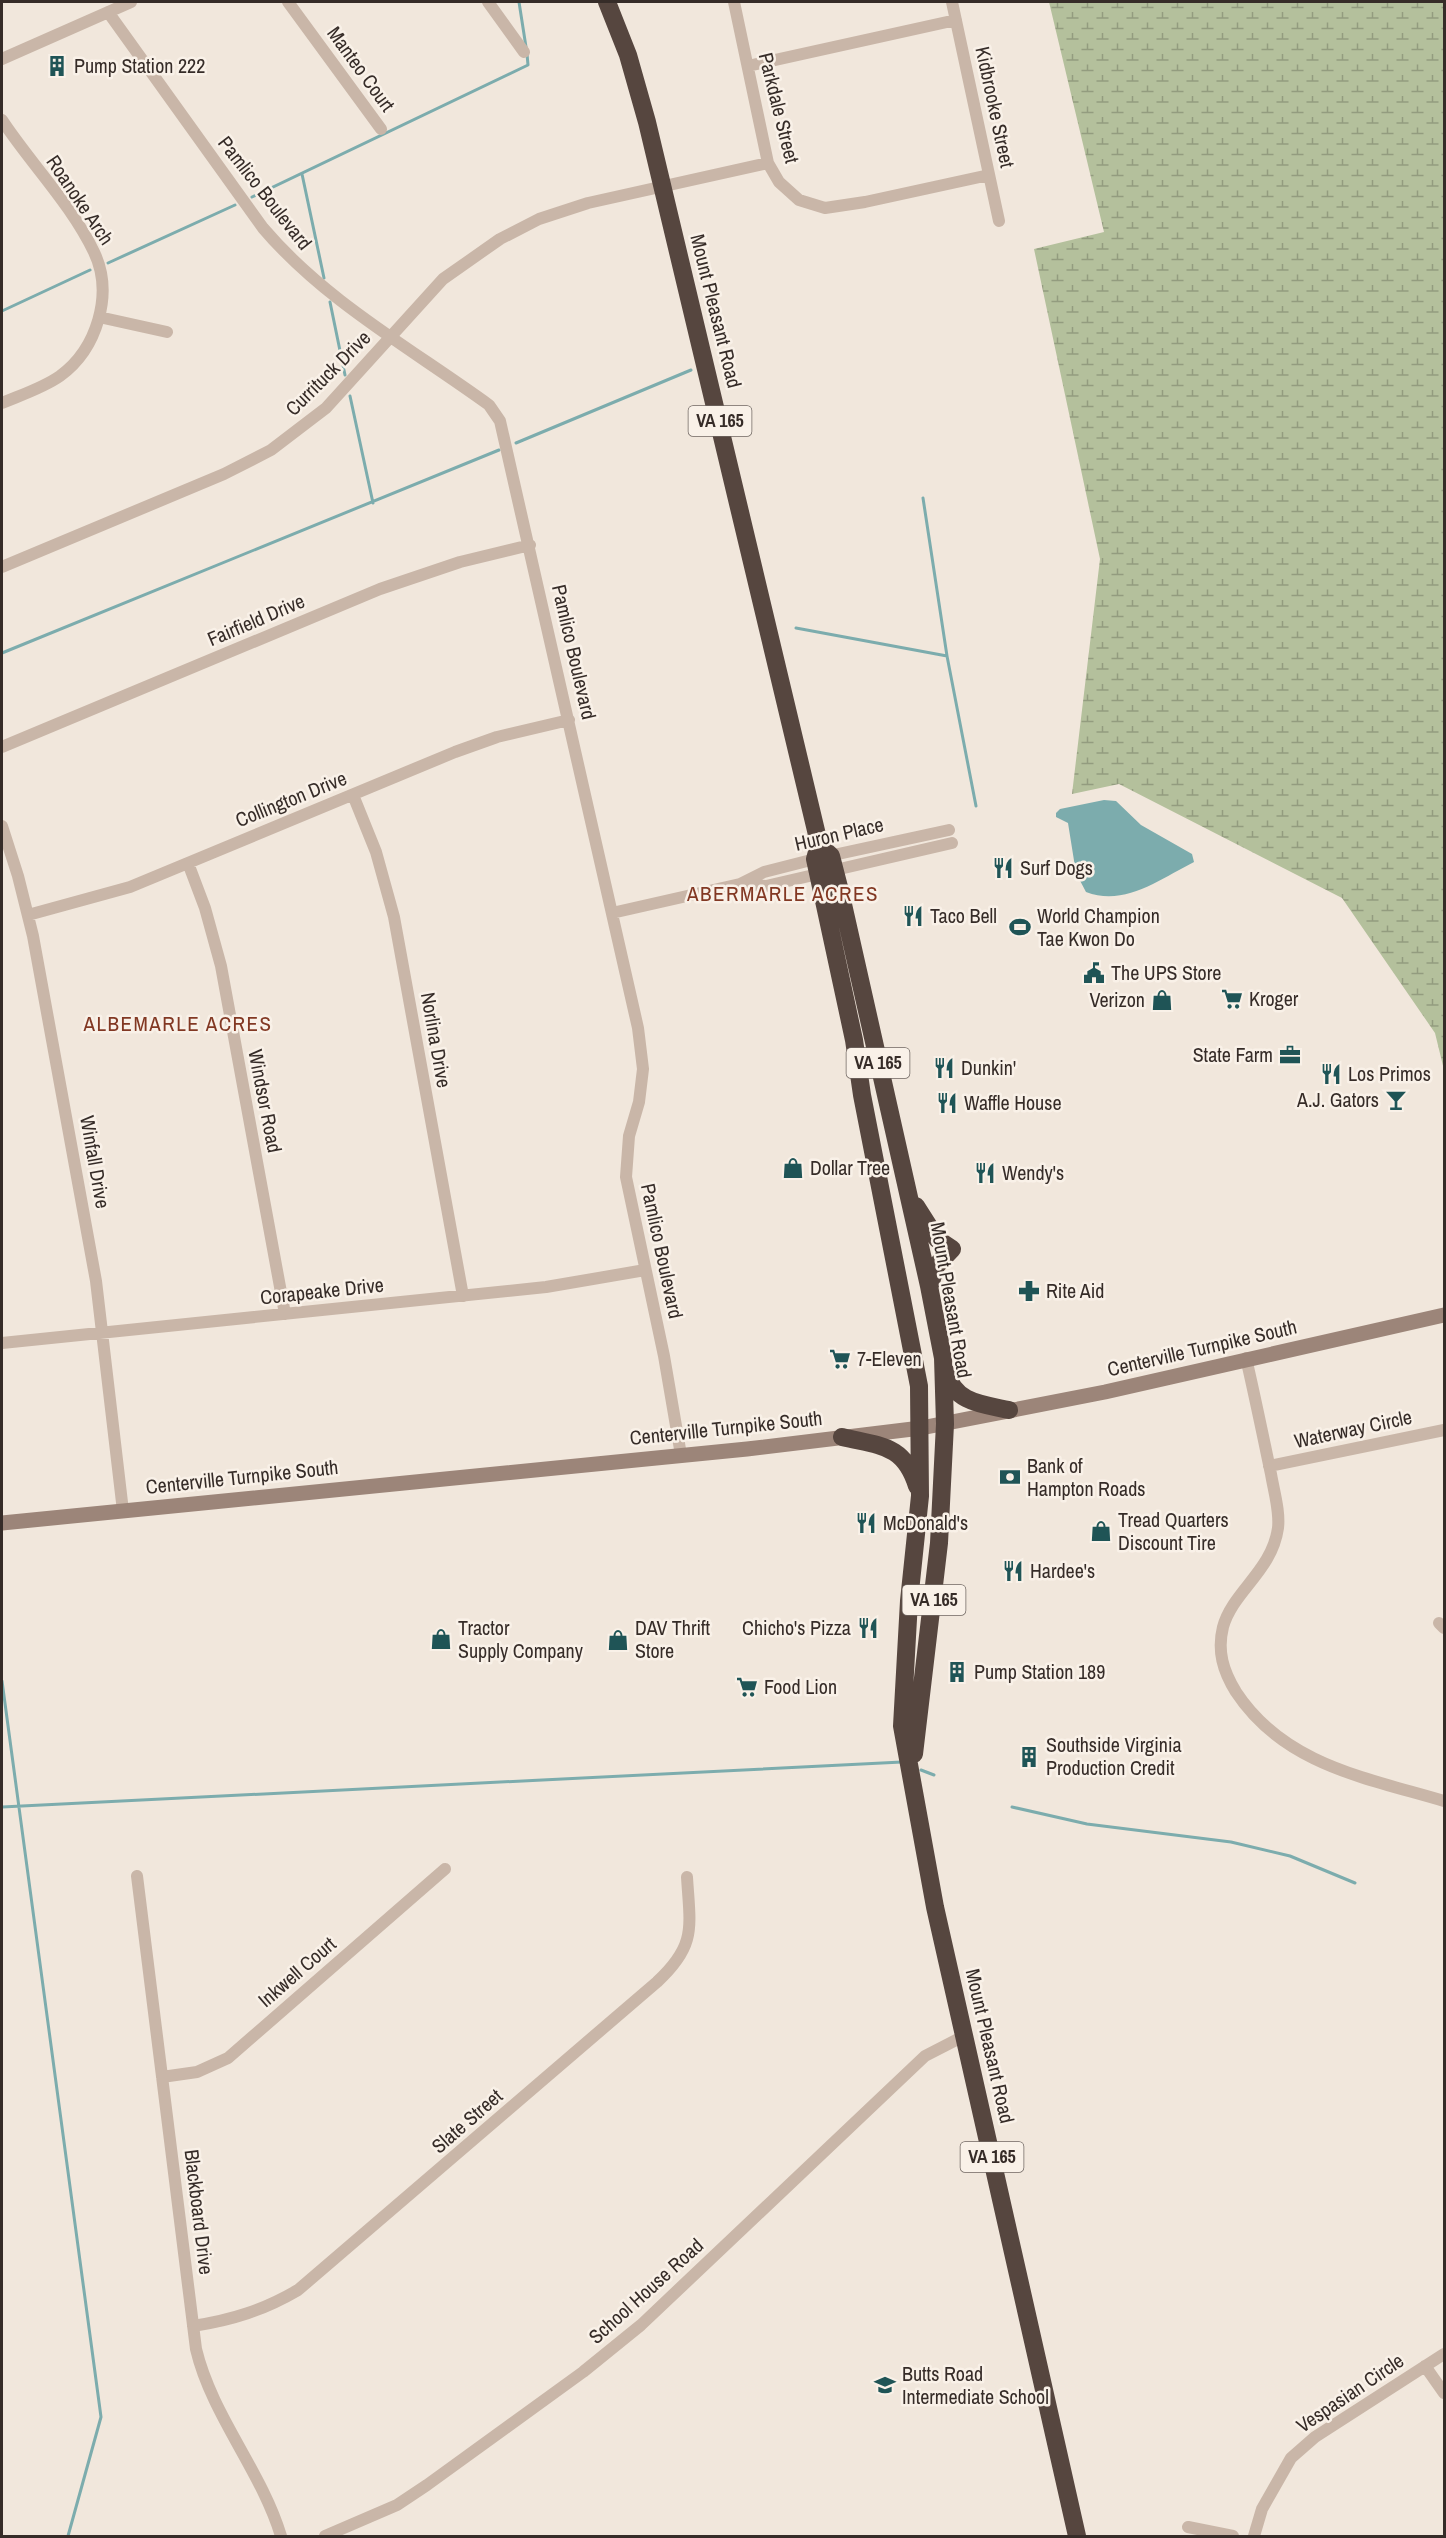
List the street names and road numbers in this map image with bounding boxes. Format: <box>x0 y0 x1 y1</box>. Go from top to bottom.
street label: Manteo Court <box>321 21 402 117</box>
street label: Kidbrooke Street <box>969 44 1022 170</box>
street label: Parkdale Street <box>753 50 806 166</box>
street label: Pamlico Boulevard <box>212 130 318 255</box>
street label: Roanoke Arch <box>40 149 120 250</box>
street label: Mount Pleasant Road <box>684 231 749 391</box>
street label: Currituck Drive <box>279 324 376 421</box>
road number: VA 165 <box>688 406 752 436</box>
street label: Pamlico Boulevard <box>546 582 603 722</box>
street label: Fairfield Drive <box>203 587 309 652</box>
street label: Collington Drive <box>231 764 350 833</box>
street label: Huron Place <box>792 810 886 857</box>
street label: Norlina Drive <box>415 990 458 1090</box>
street label: Windsor Road <box>242 1047 289 1155</box>
road number: VA 165 <box>846 1048 910 1078</box>
street label: Winfall Drive <box>74 1113 117 1210</box>
street label: Pamlico Boulevard <box>635 1181 690 1321</box>
street label: Mount Pleasant Road <box>925 1220 978 1380</box>
street label: Corapeake Drive <box>259 1271 385 1310</box>
street label: Centerville Turnpike South <box>1105 1313 1299 1382</box>
street label: Waterway Circle <box>1292 1403 1414 1454</box>
street label: Centerville Turnpike South <box>628 1404 824 1451</box>
street label: Centerville Turnpike South <box>144 1453 340 1500</box>
road number: VA 165 <box>902 1585 966 1615</box>
street label: Inkwell Court <box>252 1930 342 2013</box>
street label: Mount Pleasant Road <box>960 1966 1021 2126</box>
street label: Slate Street <box>425 2082 508 2159</box>
road number: VA 165 <box>960 2142 1024 2172</box>
street label: Blackboard Drive <box>178 2148 221 2276</box>
street label: School House Road <box>582 2232 709 2349</box>
street label: Vespasian Circle <box>1291 2347 1409 2438</box>

